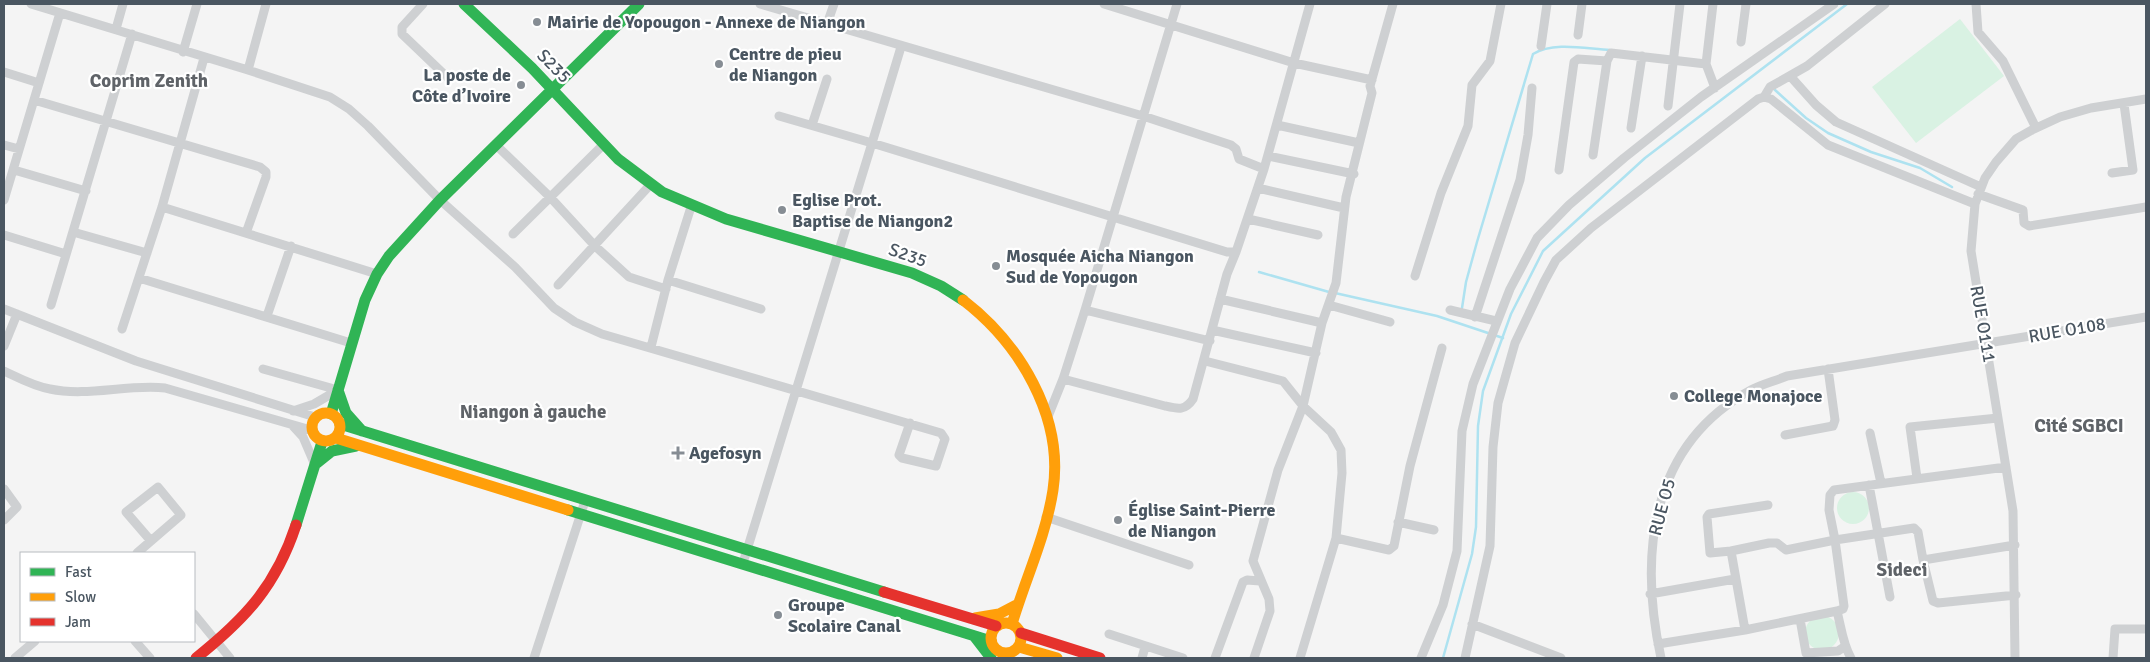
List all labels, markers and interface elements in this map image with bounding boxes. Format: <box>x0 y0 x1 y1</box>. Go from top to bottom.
place label: Mairie de Yopougon - Annexe de Niangon <box>547 11 866 33</box>
marker: Mairie de Yopougon - Annexe de Niangon <box>531 16 543 28</box>
place label: Centre de pieu de Niangon <box>729 43 842 86</box>
street label: S235 <box>532 44 576 88</box>
marker: Centre de pieu de Niangon <box>713 58 725 70</box>
place label: La poste de Côte d’Ivoire <box>412 64 511 107</box>
district label: Coprim Zenith <box>90 69 208 93</box>
marker: La poste de Côte d’Ivoire <box>515 79 527 91</box>
place label: Eglise Prot. Baptise de Niangon2 <box>792 189 953 232</box>
marker: Eglise Prot. Baptise de Niangon2 <box>776 204 788 216</box>
street label: S235 <box>886 238 930 272</box>
place label: Mosquée Aicha Niangon Sud de Yopougon <box>1006 245 1194 288</box>
marker: Mosquée Aicha Niangon Sud de Yopougon <box>990 260 1002 272</box>
street label: RUE O111 <box>1965 284 2001 364</box>
street label: RUE O108 <box>2027 312 2107 348</box>
place label: College Monajoce <box>1684 385 1822 407</box>
marker: College Monajoce <box>1668 390 1680 402</box>
district label: Niangon à gauche <box>460 400 606 424</box>
district label: Cité SGBCI <box>2034 414 2124 438</box>
place label: Agefosyn <box>689 442 762 464</box>
marker: Agefosyn <box>671 446 685 460</box>
street label: RUE O5 <box>1644 476 1680 538</box>
place label: Église Saint-Pierre de Niangon <box>1128 499 1275 542</box>
marker: Église Saint-Pierre de Niangon <box>1112 514 1124 526</box>
legend <box>20 552 195 642</box>
district label: Sideci <box>1877 558 1927 582</box>
text: Fast <box>65 563 92 581</box>
text: Slow <box>65 588 96 606</box>
place label: Groupe Scolaire Canal <box>788 594 901 637</box>
marker: Groupe Scolaire Canal <box>772 609 784 621</box>
text: Jam <box>65 613 91 631</box>

